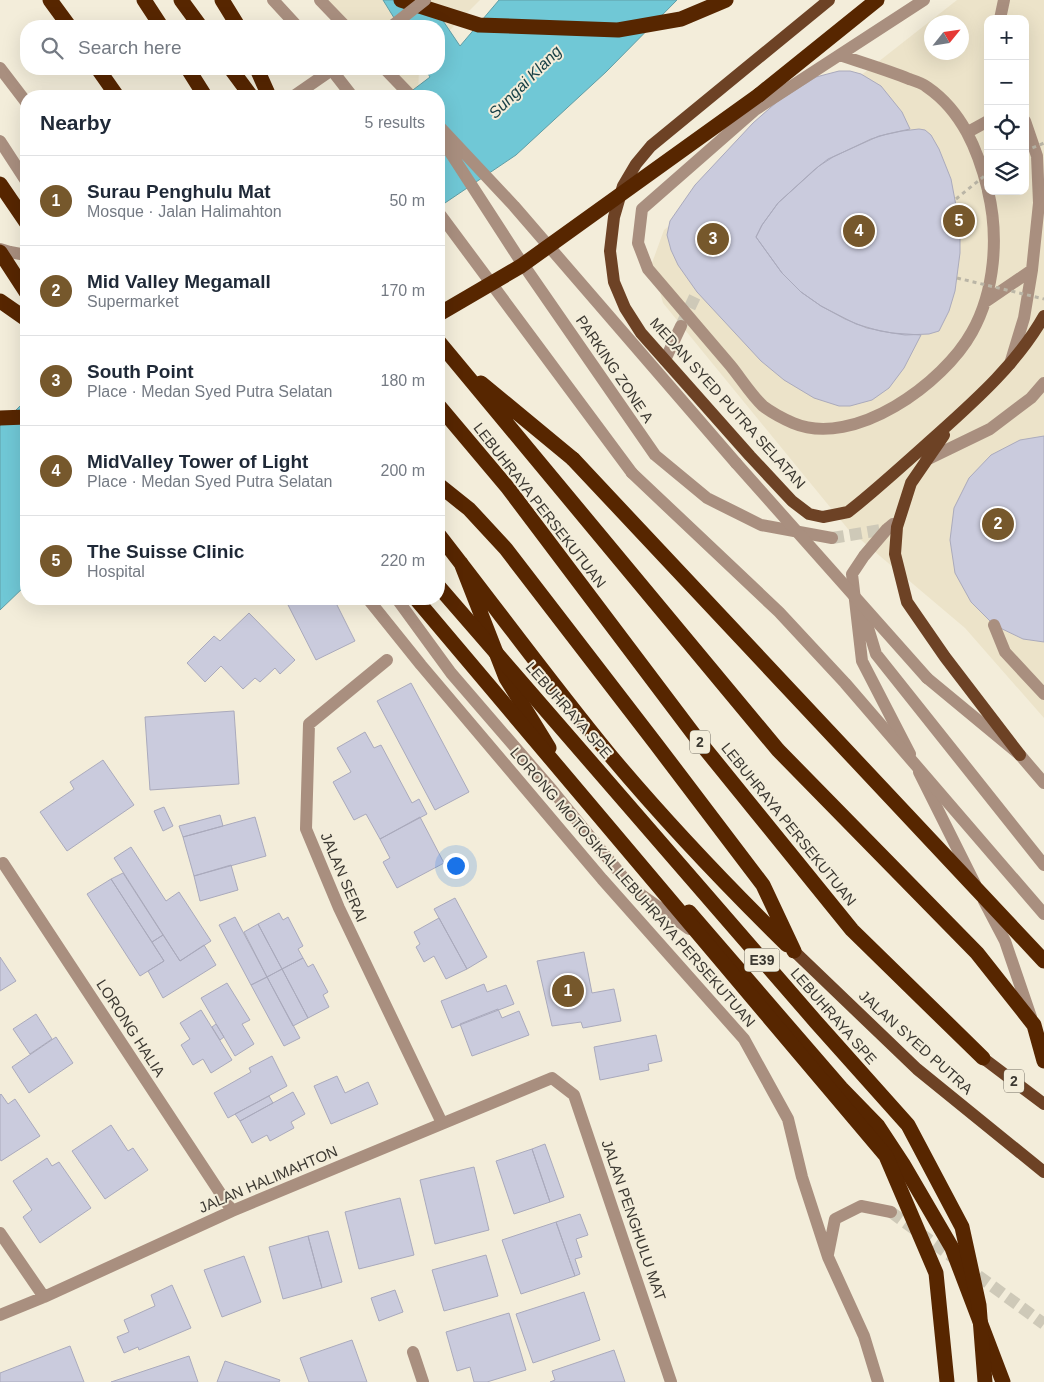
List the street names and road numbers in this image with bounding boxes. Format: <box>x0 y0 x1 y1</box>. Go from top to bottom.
street label: PARKING ZONE A <box>573 312 657 426</box>
street label: MEDAN SYED PUTRA SELATAN <box>647 314 809 492</box>
street label: LEBUHRAYA PERSEKUTUAN <box>470 419 610 591</box>
street label: LEBUHRAYA SPE <box>523 658 615 762</box>
road number: 2 <box>690 730 710 754</box>
street label: LEBUHRAYA PERSEKUTUAN <box>718 739 860 909</box>
street label: LORONG MOTOSIKAL LEBUHRAYA PERSEKUTUAN <box>507 744 759 1030</box>
street label: JALAN SERAI <box>317 830 371 924</box>
road number: E39 <box>744 948 780 972</box>
street label: LEBUHRAYA SPE <box>788 964 880 1068</box>
street label: LORONG HALIA <box>93 976 169 1080</box>
street label: JALAN SYED PUTRA <box>856 987 976 1097</box>
road number: 2 <box>1004 1070 1024 1092</box>
street label: JALAN PENGHULU MAT <box>598 1137 670 1303</box>
street label: JALAN HALIMAHTON <box>196 1142 340 1216</box>

